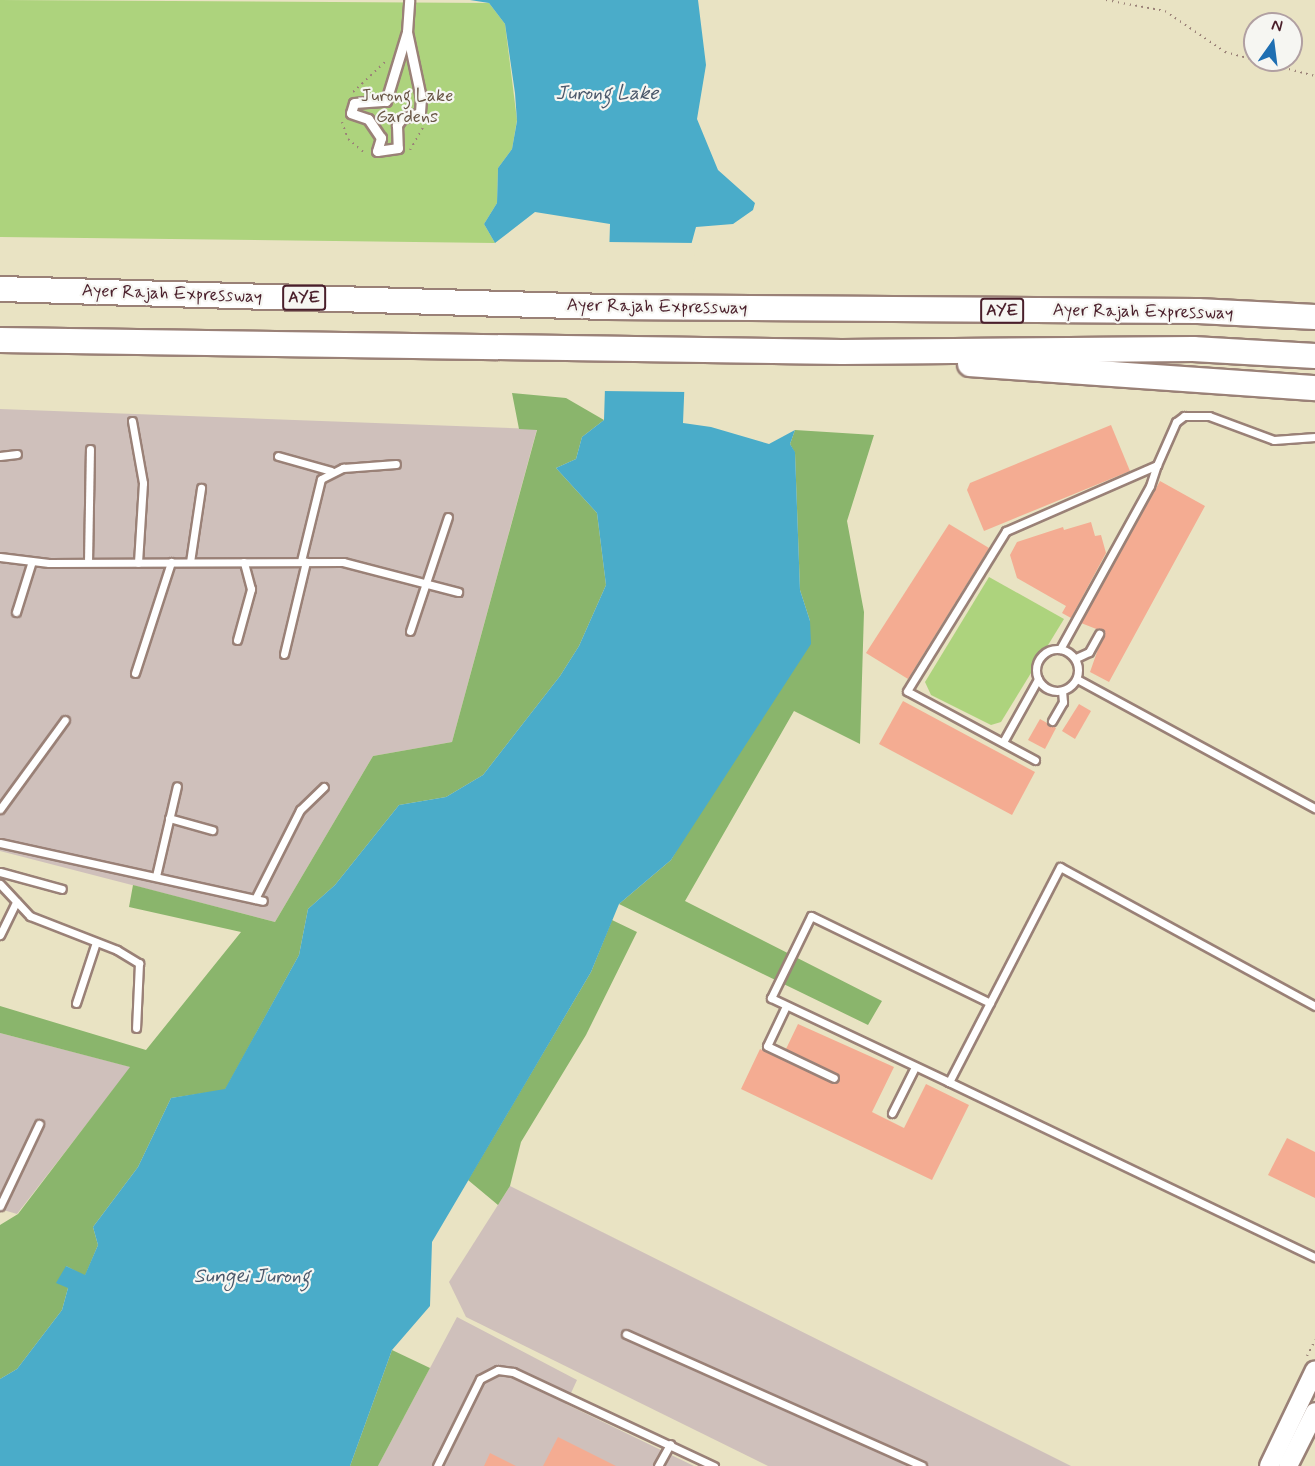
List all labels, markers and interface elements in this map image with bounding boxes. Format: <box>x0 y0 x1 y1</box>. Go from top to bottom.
north arrow <box>1243 12 1303 72</box>
text: N <box>1269 15 1285 37</box>
water label: Jurong Lake <box>555 81 659 105</box>
park label: Jurong Lake Gardens <box>360 86 454 128</box>
street label: Ayer Rajah Expressway <box>80 280 264 308</box>
road number: AYE <box>282 285 326 311</box>
street label: Ayer Rajah Expressway <box>565 295 749 319</box>
road number: AYE <box>980 298 1024 324</box>
street label: Ayer Rajah Expressway <box>1051 300 1235 324</box>
water label: Sungei Jurong <box>194 1264 310 1288</box>

